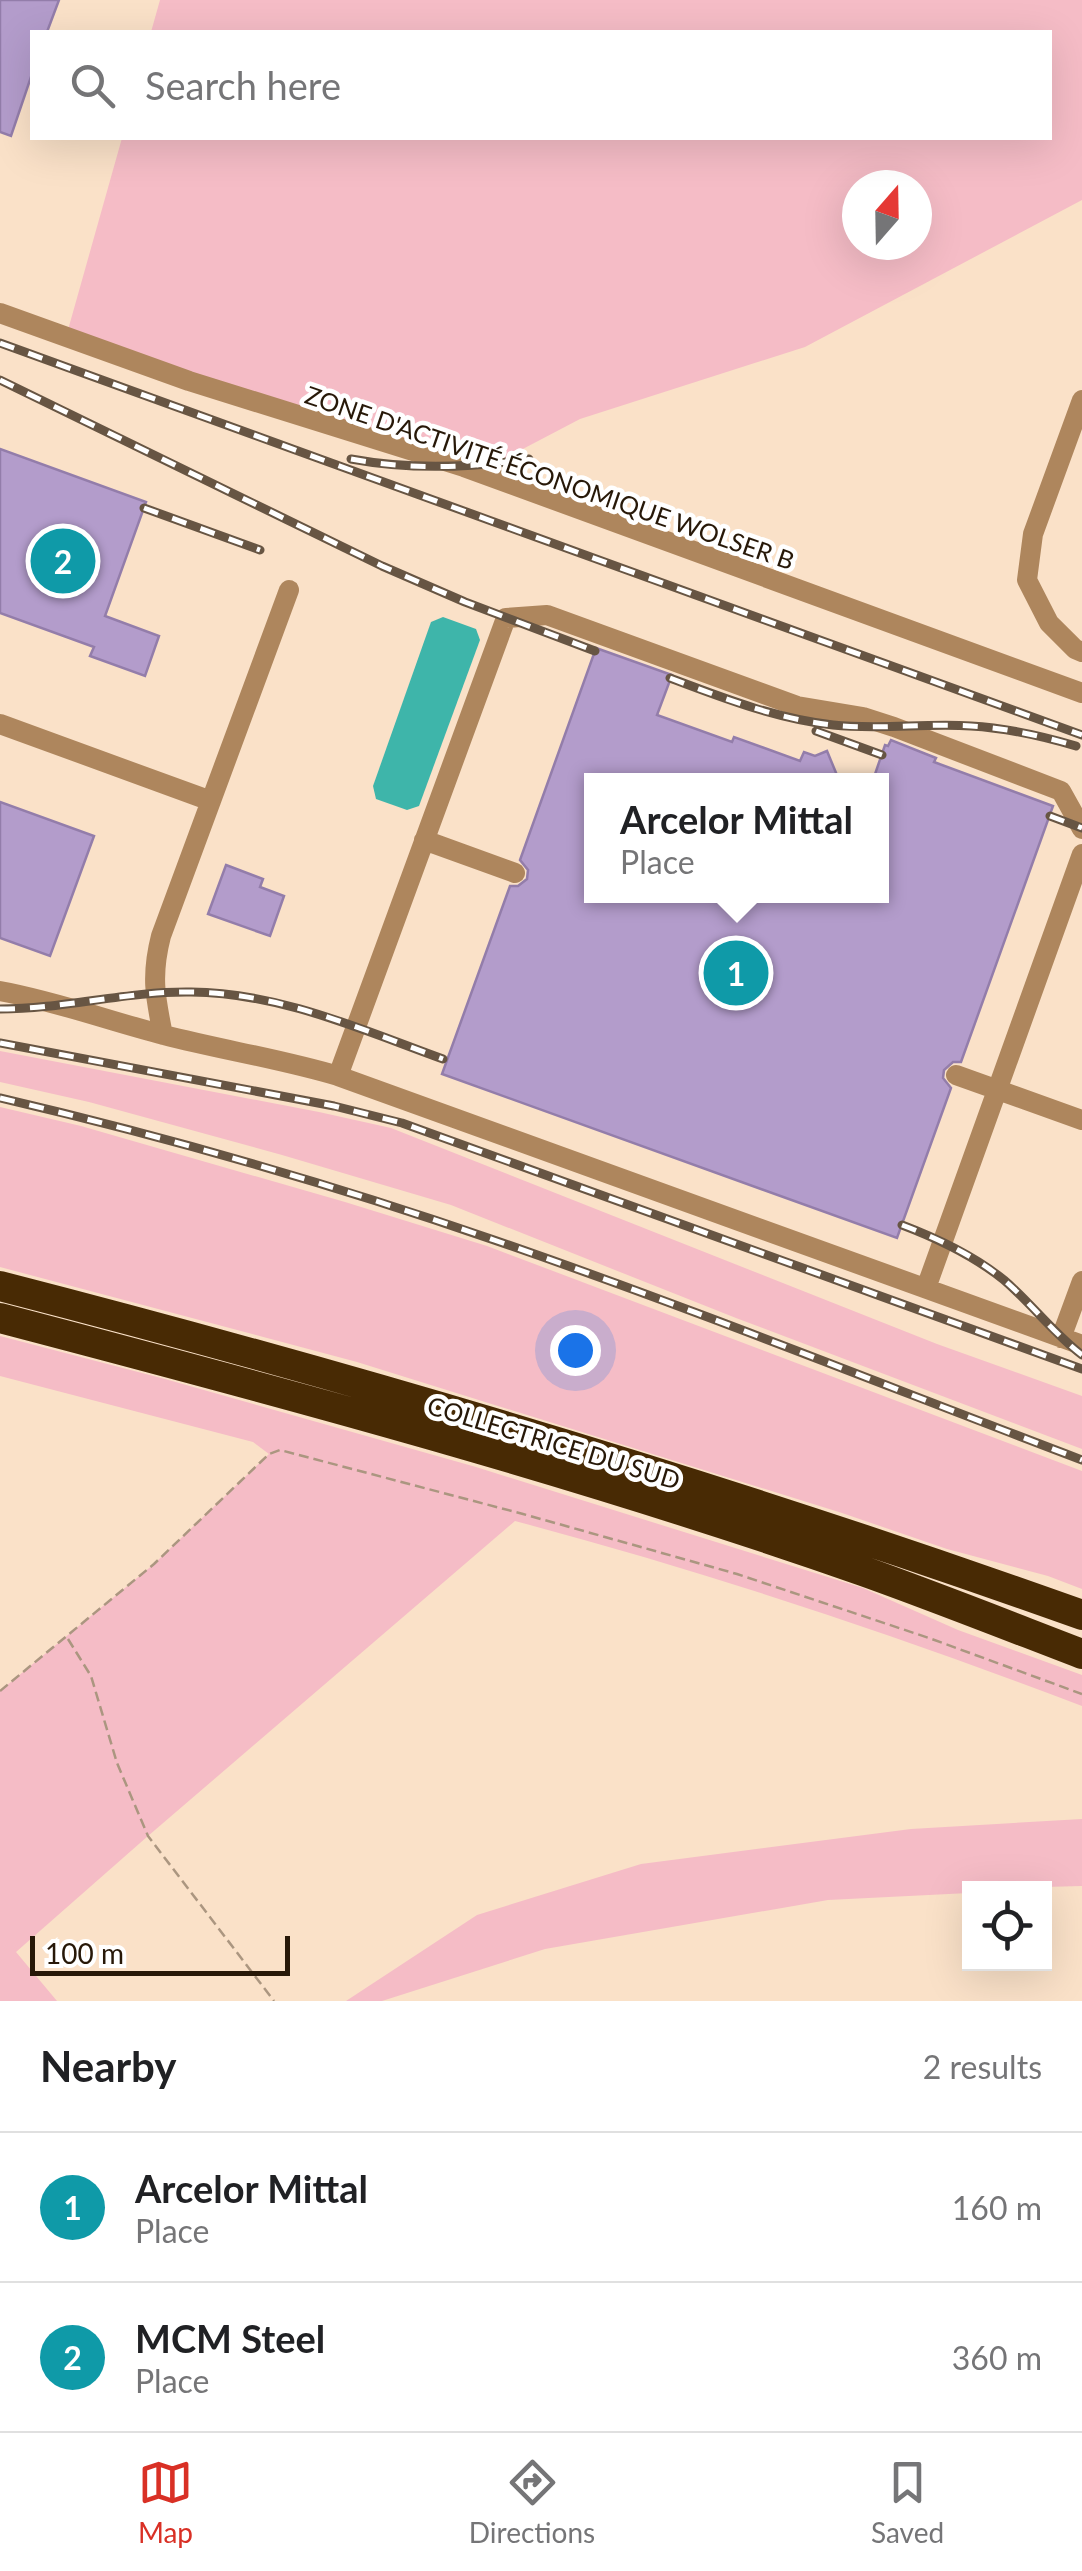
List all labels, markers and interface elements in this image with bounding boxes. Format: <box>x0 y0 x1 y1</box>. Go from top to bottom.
search box <box>30 30 1052 140</box>
icon: search <box>65 58 120 113</box>
text: Search here <box>145 62 341 108</box>
north arrow <box>842 170 932 260</box>
street label: ZONE D'ACTIVITÉ ÉCONOMIQUE WOLSER B <box>302 379 798 575</box>
pin: 2 <box>30 524 96 598</box>
popup <box>584 773 889 903</box>
text: Arcelor Mittal <box>620 796 853 842</box>
text: Place <box>620 842 695 881</box>
pin: 1 <box>704 936 768 1010</box>
your location <box>550 1325 601 1376</box>
street label: COLLECTRICE DU SUD <box>424 1389 684 1495</box>
map controls <box>962 1881 1052 1971</box>
button: locate <box>962 1881 1052 1971</box>
scale bar <box>30 1931 290 1976</box>
text: 100 m <box>45 1936 124 1970</box>
text: Nearby <box>40 2041 177 2091</box>
text: 2 results <box>923 2047 1042 2086</box>
text: Arcelor Mittal <box>135 2165 368 2211</box>
text: 1 <box>63 2188 82 2227</box>
text: 160 m <box>952 2188 1042 2227</box>
text: Place <box>135 2211 209 2250</box>
text: MCM Steel <box>135 2315 325 2361</box>
text: 2 <box>63 2338 82 2377</box>
text: 360 m <box>952 2338 1042 2377</box>
text: Place <box>135 2361 209 2400</box>
tab: Map <box>138 2455 193 2549</box>
tab: Directions <box>469 2455 595 2549</box>
tab: Saved <box>871 2455 944 2549</box>

